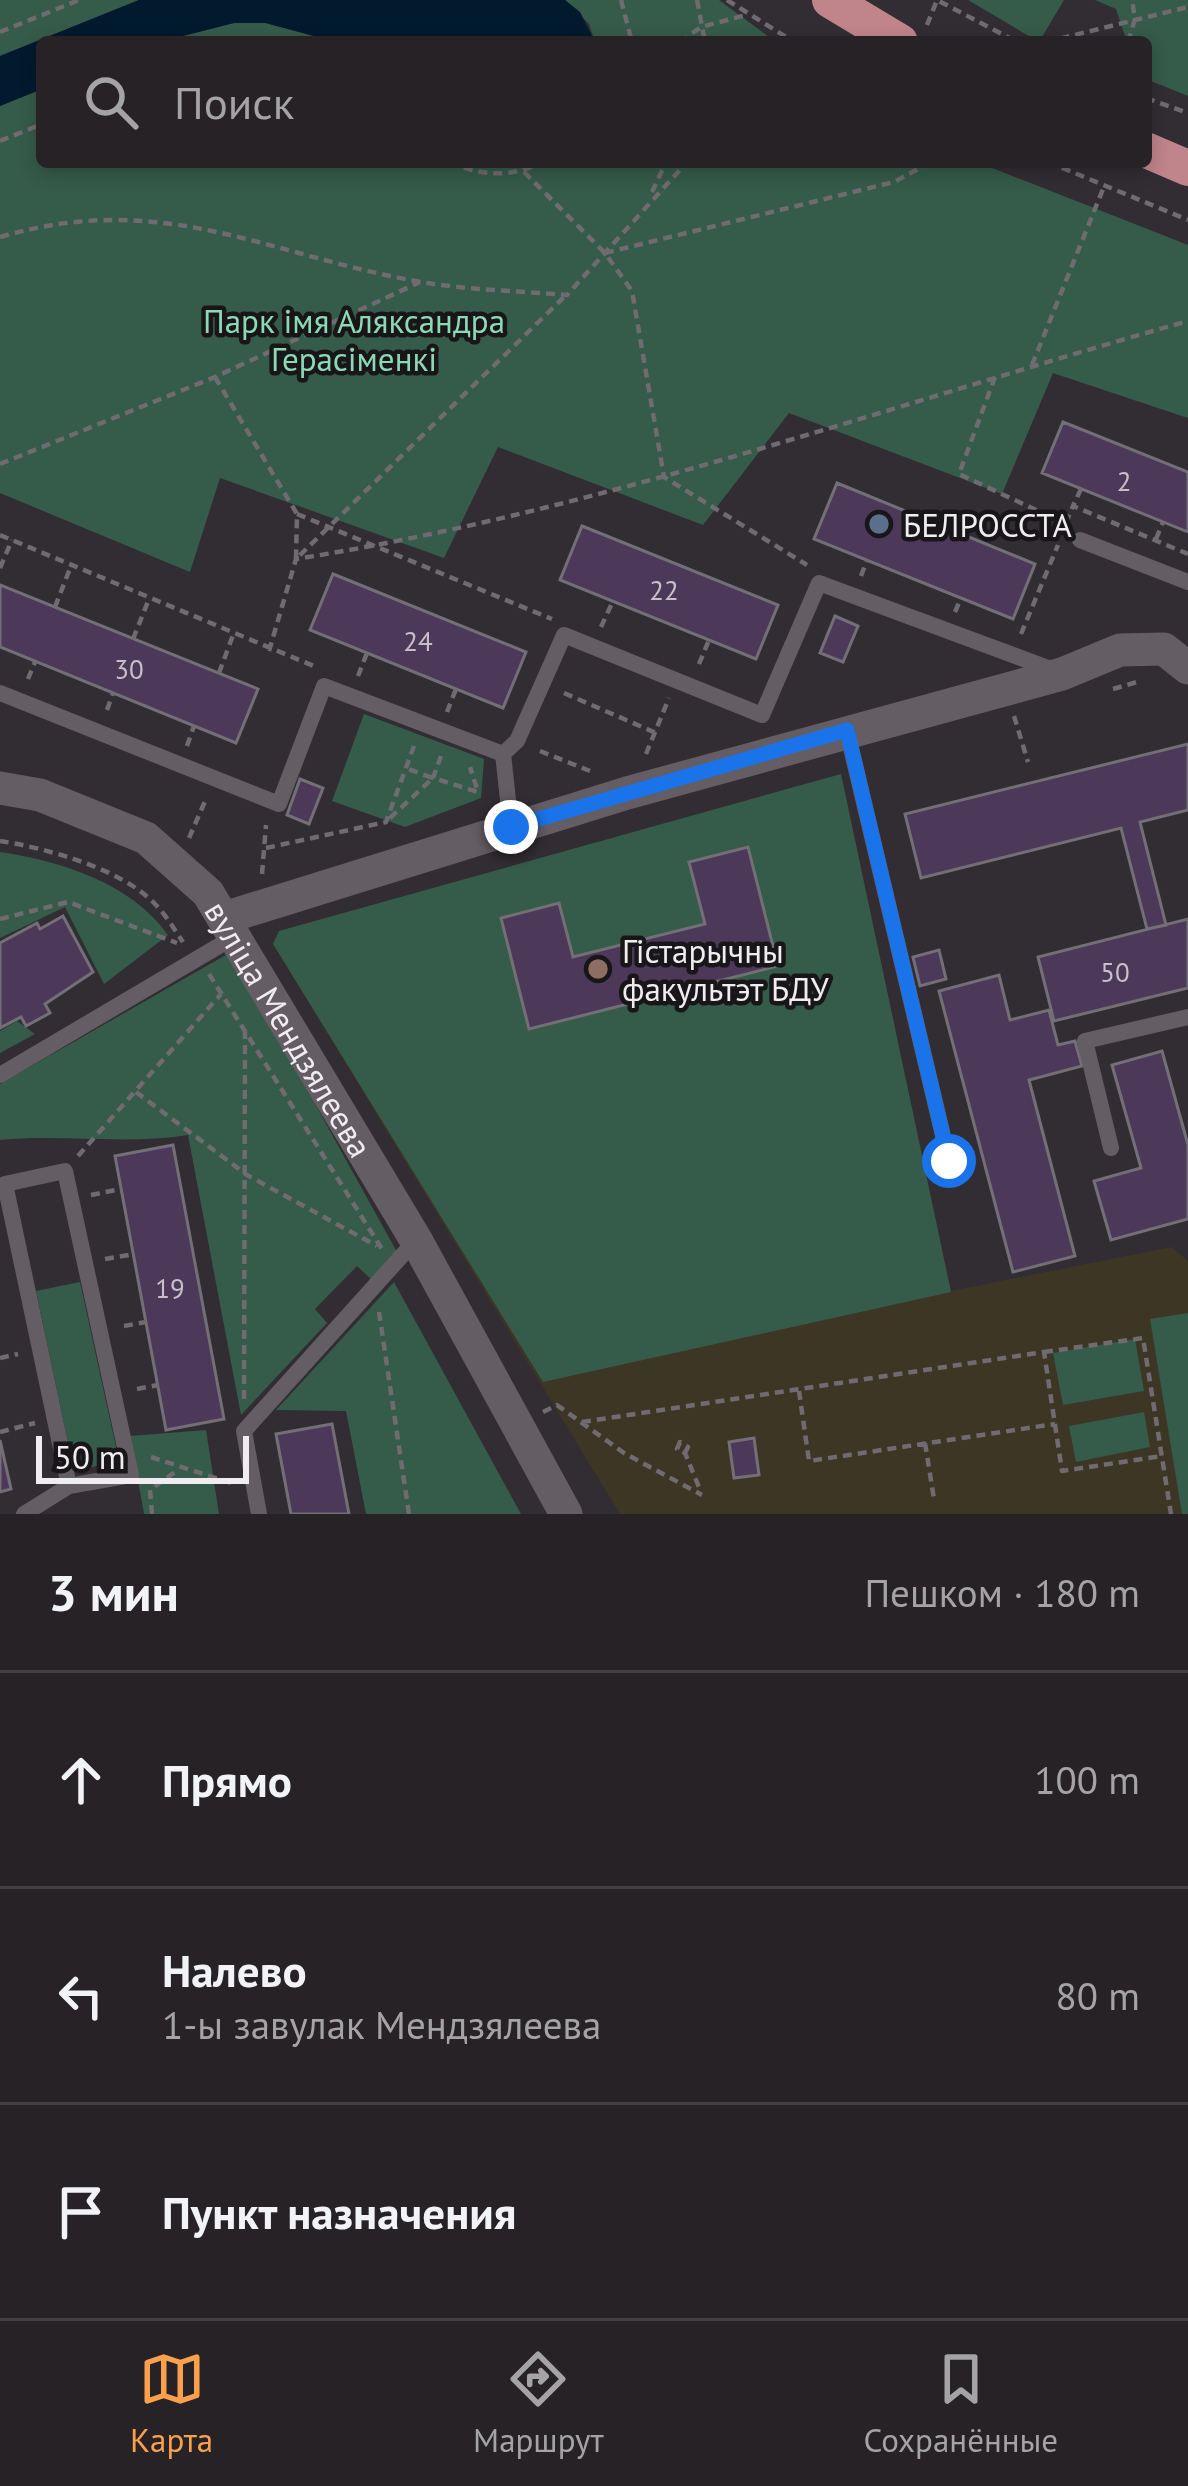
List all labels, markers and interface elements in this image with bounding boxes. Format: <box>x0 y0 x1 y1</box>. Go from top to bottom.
search box <box>36 36 1152 168</box>
icon: search <box>78 69 144 135</box>
text: Поиск <box>174 73 294 131</box>
park label: Парк імя Аляксандра Герасіменкі <box>203 299 505 380</box>
house number: 2 <box>1117 464 1131 498</box>
place label: БЕЛРОССТА <box>903 503 1072 546</box>
marker: БЕЛРОССТА <box>866 511 892 537</box>
house number: 22 <box>649 573 679 607</box>
house number: 24 <box>403 624 433 658</box>
house number: 30 <box>114 652 144 686</box>
route end <box>484 800 538 854</box>
street label: вуліца Мендзялеева <box>196 893 383 1165</box>
place label: Гістарычны факультэт БДУ <box>622 929 829 1010</box>
house number: 50 <box>1100 955 1130 989</box>
marker: Гістарычны факультэт БДУ <box>585 956 611 982</box>
route start <box>922 1134 976 1188</box>
house number: 19 <box>155 1271 185 1305</box>
scale bar <box>36 1430 249 1483</box>
text: 50 m <box>54 1435 126 1478</box>
text: 3 мин <box>48 1559 179 1625</box>
text: Пешком · 180 m <box>864 1567 1140 1618</box>
icon: ahead <box>48 1747 114 1813</box>
text: Прямо <box>162 1751 292 1809</box>
text: 100 m <box>1034 1754 1140 1805</box>
text: Налево <box>162 1941 307 1999</box>
icon: left <box>48 1963 114 2029</box>
text: 80 m <box>1055 1970 1140 2021</box>
text: 1-ы завулак Мендзялеева <box>162 1999 601 2050</box>
icon: arrive <box>48 2179 114 2245</box>
text: Пункт назначения <box>162 2183 516 2241</box>
tab: Карта <box>130 2346 213 2461</box>
tab: Маршрут <box>473 2346 604 2461</box>
tab: Сохранённые <box>863 2346 1058 2461</box>

